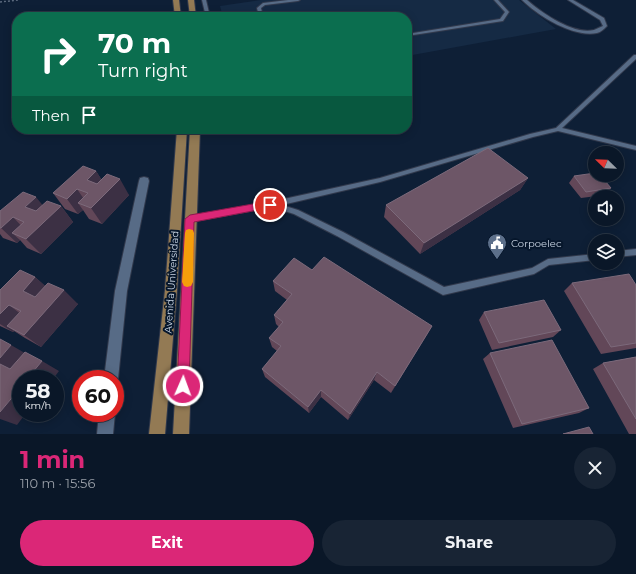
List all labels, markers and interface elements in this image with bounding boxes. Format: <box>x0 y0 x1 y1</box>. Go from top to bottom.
text: 70 m <box>98 26 171 60</box>
icon: right <box>32 28 84 80</box>
text: Turn right <box>98 60 188 82</box>
icon: arrive <box>78 104 100 126</box>
text: Then <box>32 106 70 125</box>
north arrow <box>588 146 624 182</box>
map controls <box>588 146 624 270</box>
pin <box>253 188 287 222</box>
button: sound <box>588 190 624 226</box>
icon: arrive <box>259 194 281 216</box>
street label: Avenida Universidad <box>161 230 182 334</box>
public building icon: Corpoelec <box>486 232 508 260</box>
button: layers <box>588 234 624 270</box>
place label: Corpoelec <box>511 237 562 250</box>
position arrow <box>162 365 204 407</box>
speed limit sign: 60 <box>72 370 124 422</box>
text: 58 <box>25 379 51 403</box>
text: km/h <box>25 399 51 412</box>
text: 1 min <box>20 445 85 474</box>
button: close <box>574 447 616 489</box>
text: 110 m · 15:56 <box>20 475 95 491</box>
button: Exit <box>20 520 314 566</box>
button: Share <box>322 520 616 566</box>

